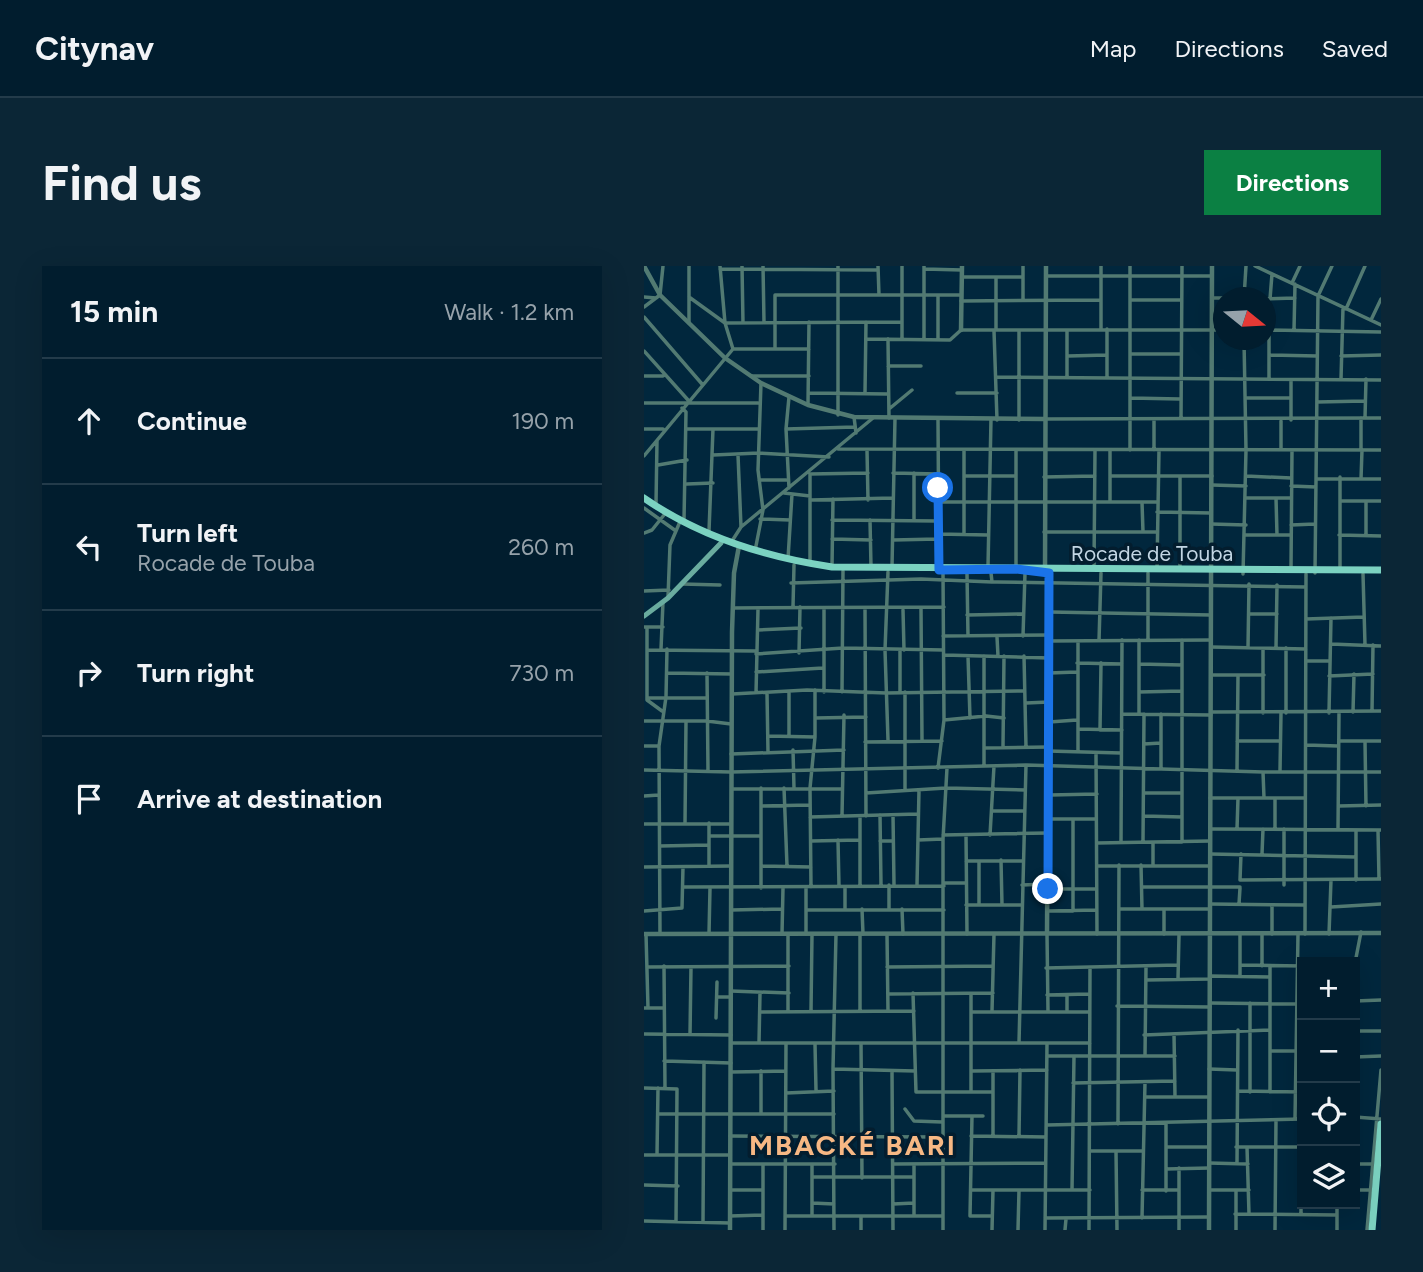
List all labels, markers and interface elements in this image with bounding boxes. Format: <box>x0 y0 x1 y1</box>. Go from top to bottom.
text: Citynav <box>35 29 154 68</box>
text: Map <box>1090 34 1136 63</box>
text: Directions <box>1174 34 1284 63</box>
text: Saved <box>1322 34 1388 63</box>
button: Directions <box>1204 150 1381 215</box>
text: Find us <box>42 153 201 212</box>
north arrow <box>1213 287 1276 350</box>
text: 15 min <box>70 293 158 330</box>
text: Walk · 1.2 km <box>444 298 574 326</box>
icon: ahead <box>70 402 108 440</box>
text: Continue <box>137 405 247 437</box>
text: 190 m <box>511 407 574 435</box>
route start <box>922 472 953 503</box>
text: Turn left <box>137 517 238 549</box>
icon: left <box>70 528 108 566</box>
text: 260 m <box>508 533 574 561</box>
street label: Rocade de Touba <box>1071 541 1233 566</box>
text: Rocade de Touba <box>137 549 315 577</box>
icon: right <box>70 654 108 692</box>
text: Turn right <box>137 657 254 689</box>
text: 730 m <box>509 659 574 687</box>
icon: arrive <box>70 780 108 818</box>
text: Arrive at destination <box>137 783 382 815</box>
route end <box>1032 873 1063 904</box>
map controls <box>1297 957 1360 1209</box>
button: + <box>1297 957 1360 1020</box>
button: − <box>1297 1020 1360 1083</box>
button: locate <box>1297 1083 1360 1146</box>
district label: MBACKÉ BARI <box>749 1128 957 1162</box>
button: layers <box>1297 1146 1360 1209</box>

